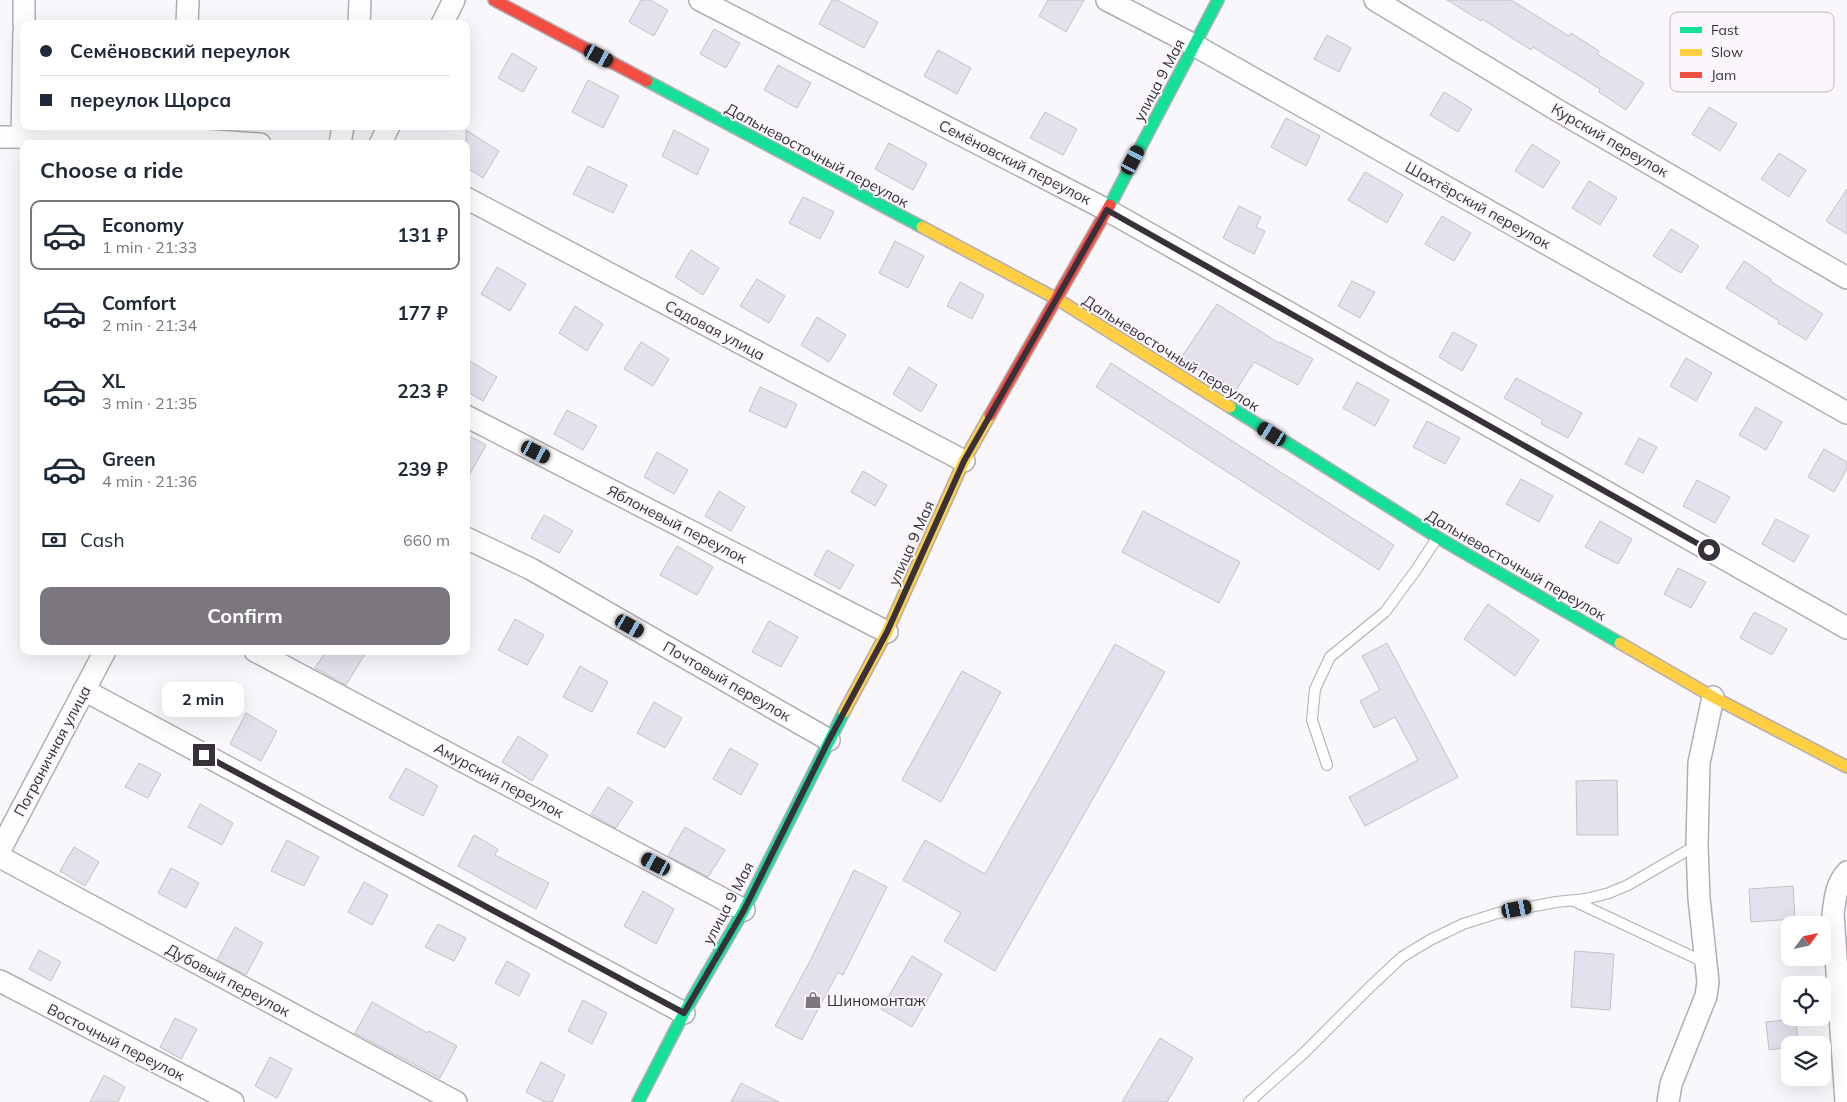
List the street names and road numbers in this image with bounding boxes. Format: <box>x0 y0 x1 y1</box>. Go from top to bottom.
street label: улица 9 Мая <box>1129 35 1189 125</box>
street label: Дальневосточный переулок <box>722 99 913 212</box>
street label: Курский переулок <box>1548 99 1673 182</box>
street label: Семёновский переулок <box>936 115 1095 209</box>
street label: Шахтёрский переулок <box>1402 157 1555 253</box>
street label: Дальневосточный переулок <box>1079 291 1264 416</box>
street label: Садовая улица <box>662 296 768 364</box>
street label: Яблоневый переулок <box>604 481 751 568</box>
street label: улица 9 Мая <box>884 498 938 588</box>
street label: Дальневосточный переулок <box>1423 506 1610 625</box>
street label: Почтовый переулок <box>660 637 795 726</box>
street label: Пограничная улица <box>9 682 95 820</box>
street label: Амурский переулок <box>431 738 568 823</box>
street label: улица 9 Мая <box>698 858 758 948</box>
street label: Дубовый переулок <box>163 939 294 1021</box>
street label: Восточный переулок <box>44 999 189 1085</box>

